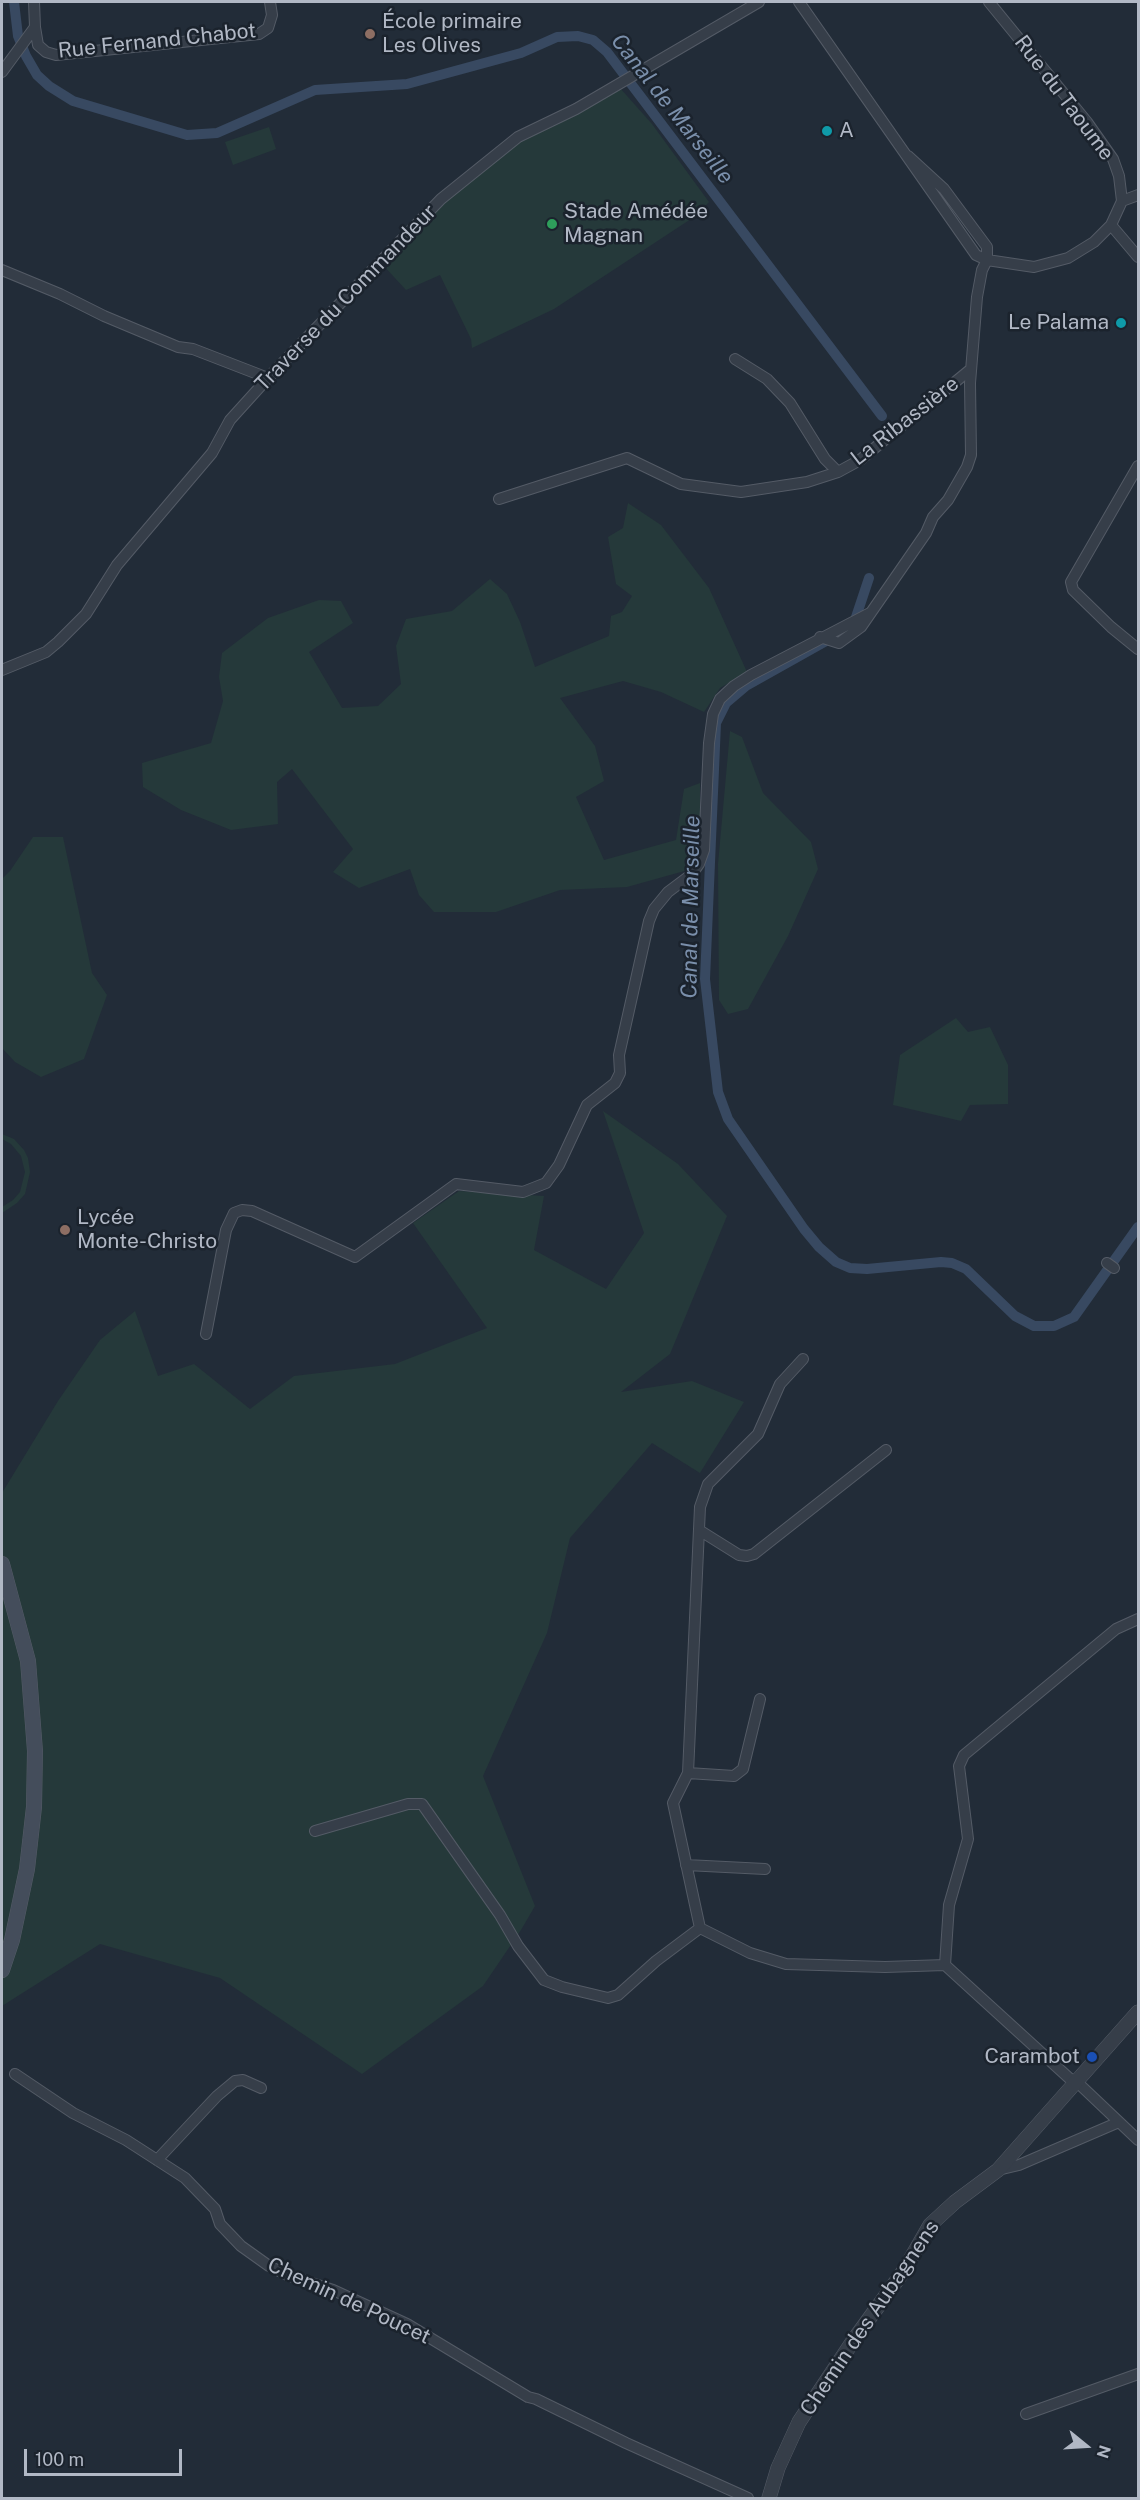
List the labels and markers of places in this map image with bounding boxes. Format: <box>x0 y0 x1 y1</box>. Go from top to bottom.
place label: École primaire Les Olives <box>382 9 522 59</box>
marker: École primaire Les Olives <box>363 27 377 41</box>
place label: A <box>839 118 854 144</box>
marker: A <box>820 124 834 138</box>
place label: Stade Amédée Magnan <box>564 199 708 249</box>
marker: Stade Amédée Magnan <box>545 217 559 231</box>
place label: Le Palama <box>1008 310 1109 336</box>
marker: Le Palama <box>1114 316 1128 330</box>
place label: Lycée Monte-Christo <box>77 1205 217 1255</box>
marker: Lycée Monte-Christo <box>58 1223 72 1237</box>
place label: Carambot <box>984 2044 1080 2070</box>
marker: Carambot <box>1085 2050 1099 2064</box>

